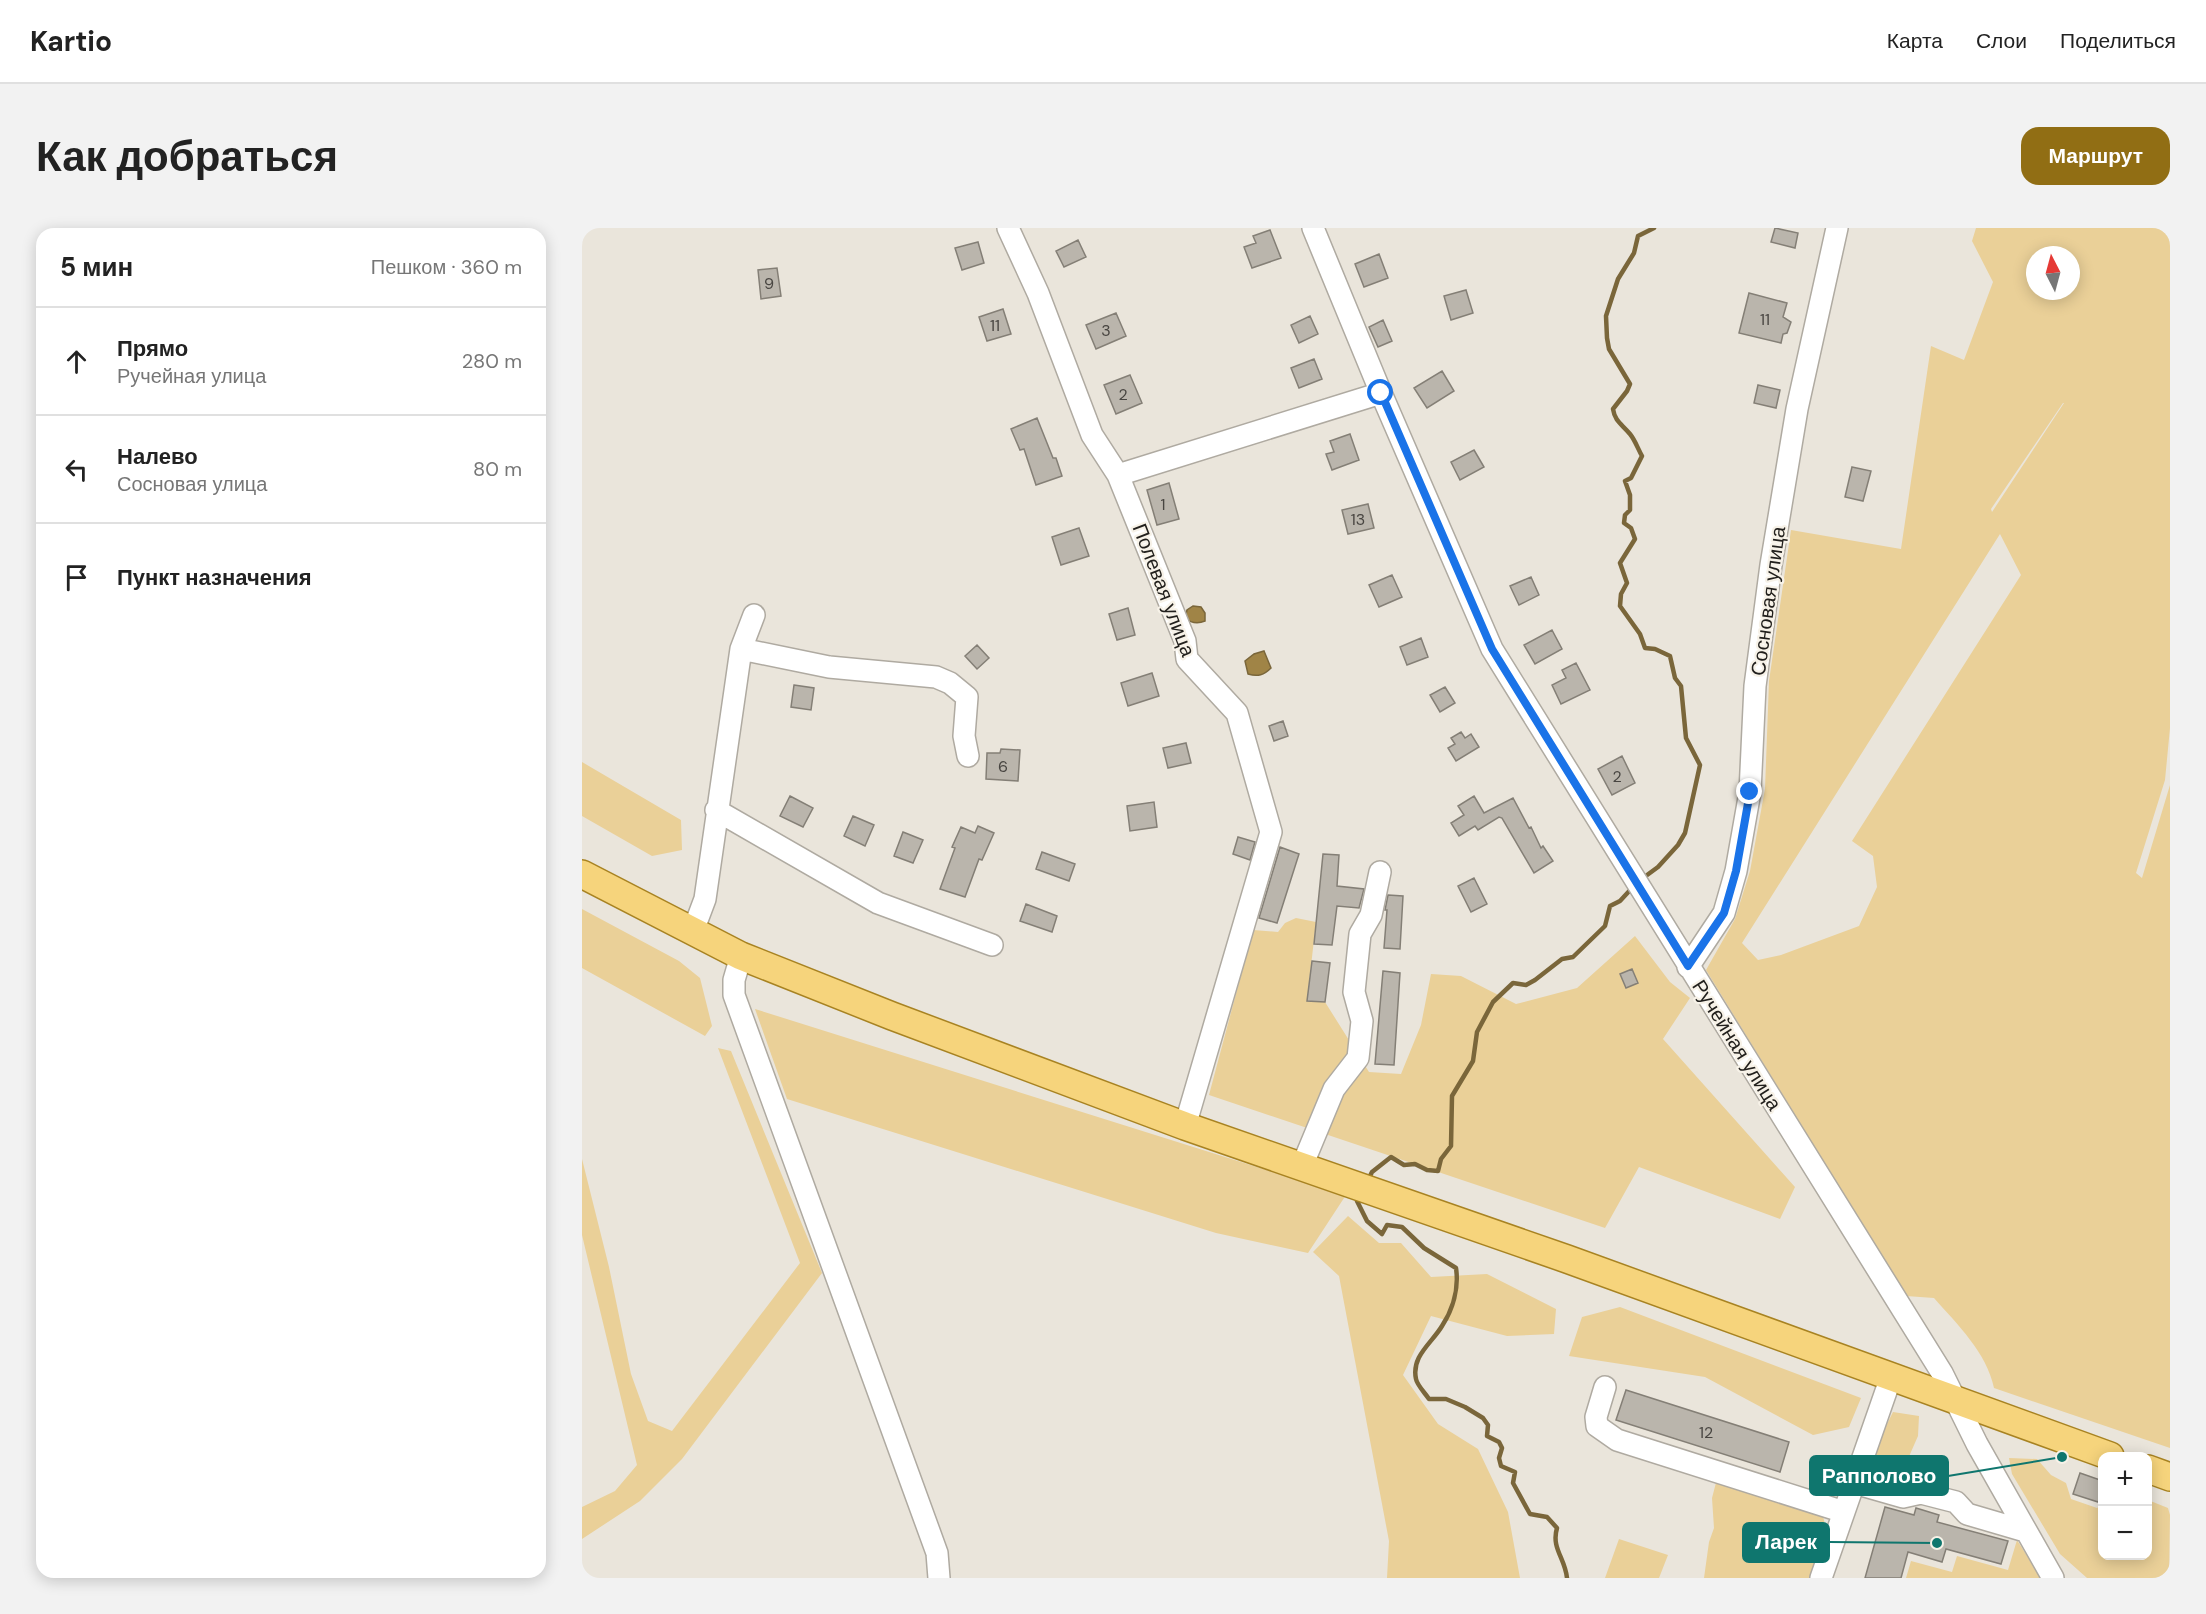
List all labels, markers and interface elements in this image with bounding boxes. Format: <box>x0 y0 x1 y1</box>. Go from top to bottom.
text: Kartio <box>30 23 112 60</box>
text: Карта <box>1887 27 1943 55</box>
text: Слои <box>1976 27 2027 55</box>
text: Поделиться <box>2060 27 2176 55</box>
button: Маршрут <box>2021 127 2170 185</box>
text: Как добраться <box>36 129 338 184</box>
north arrow <box>2026 246 2080 300</box>
text: 5 мин <box>60 250 133 284</box>
text: Пешком · 360 m <box>371 254 522 280</box>
house number: 9 <box>764 273 774 294</box>
house number: 11 <box>1760 309 1770 330</box>
house number: 11 <box>990 315 1000 336</box>
house number: 3 <box>1101 320 1111 341</box>
text: Прямо <box>117 334 188 363</box>
icon: ahead <box>60 345 93 378</box>
text: 280 m <box>462 348 522 374</box>
text: Ручейная улица <box>117 363 266 389</box>
route start <box>1367 379 1393 405</box>
house number: 2 <box>1118 384 1128 405</box>
text: Налево <box>117 442 198 471</box>
icon: left <box>60 453 93 486</box>
text: 80 m <box>473 456 522 482</box>
text: Сосновая улица <box>117 471 267 497</box>
house number: 1 <box>1161 494 1166 515</box>
house number: 13 <box>1351 509 1365 530</box>
street label: Полевая улица <box>1127 520 1202 661</box>
street label: Сосновая улица <box>1745 524 1791 677</box>
icon: arrive <box>60 561 93 594</box>
text: Пункт назначения <box>117 563 312 592</box>
house number: 6 <box>998 756 1008 777</box>
house number: 2 <box>1612 766 1622 787</box>
route end <box>1736 778 1762 804</box>
street label: Ручейная улица <box>1686 975 1788 1116</box>
house number: 12 <box>1699 1422 1713 1443</box>
map controls <box>2098 1452 2152 1560</box>
button: + <box>2098 1452 2152 1506</box>
callout: Рапполово <box>1810 1456 1948 1495</box>
text: Рапполово <box>1822 1462 1936 1490</box>
button: − <box>2098 1506 2152 1560</box>
callout: Ларек <box>1743 1523 1829 1562</box>
text: Ларек <box>1755 1528 1817 1556</box>

